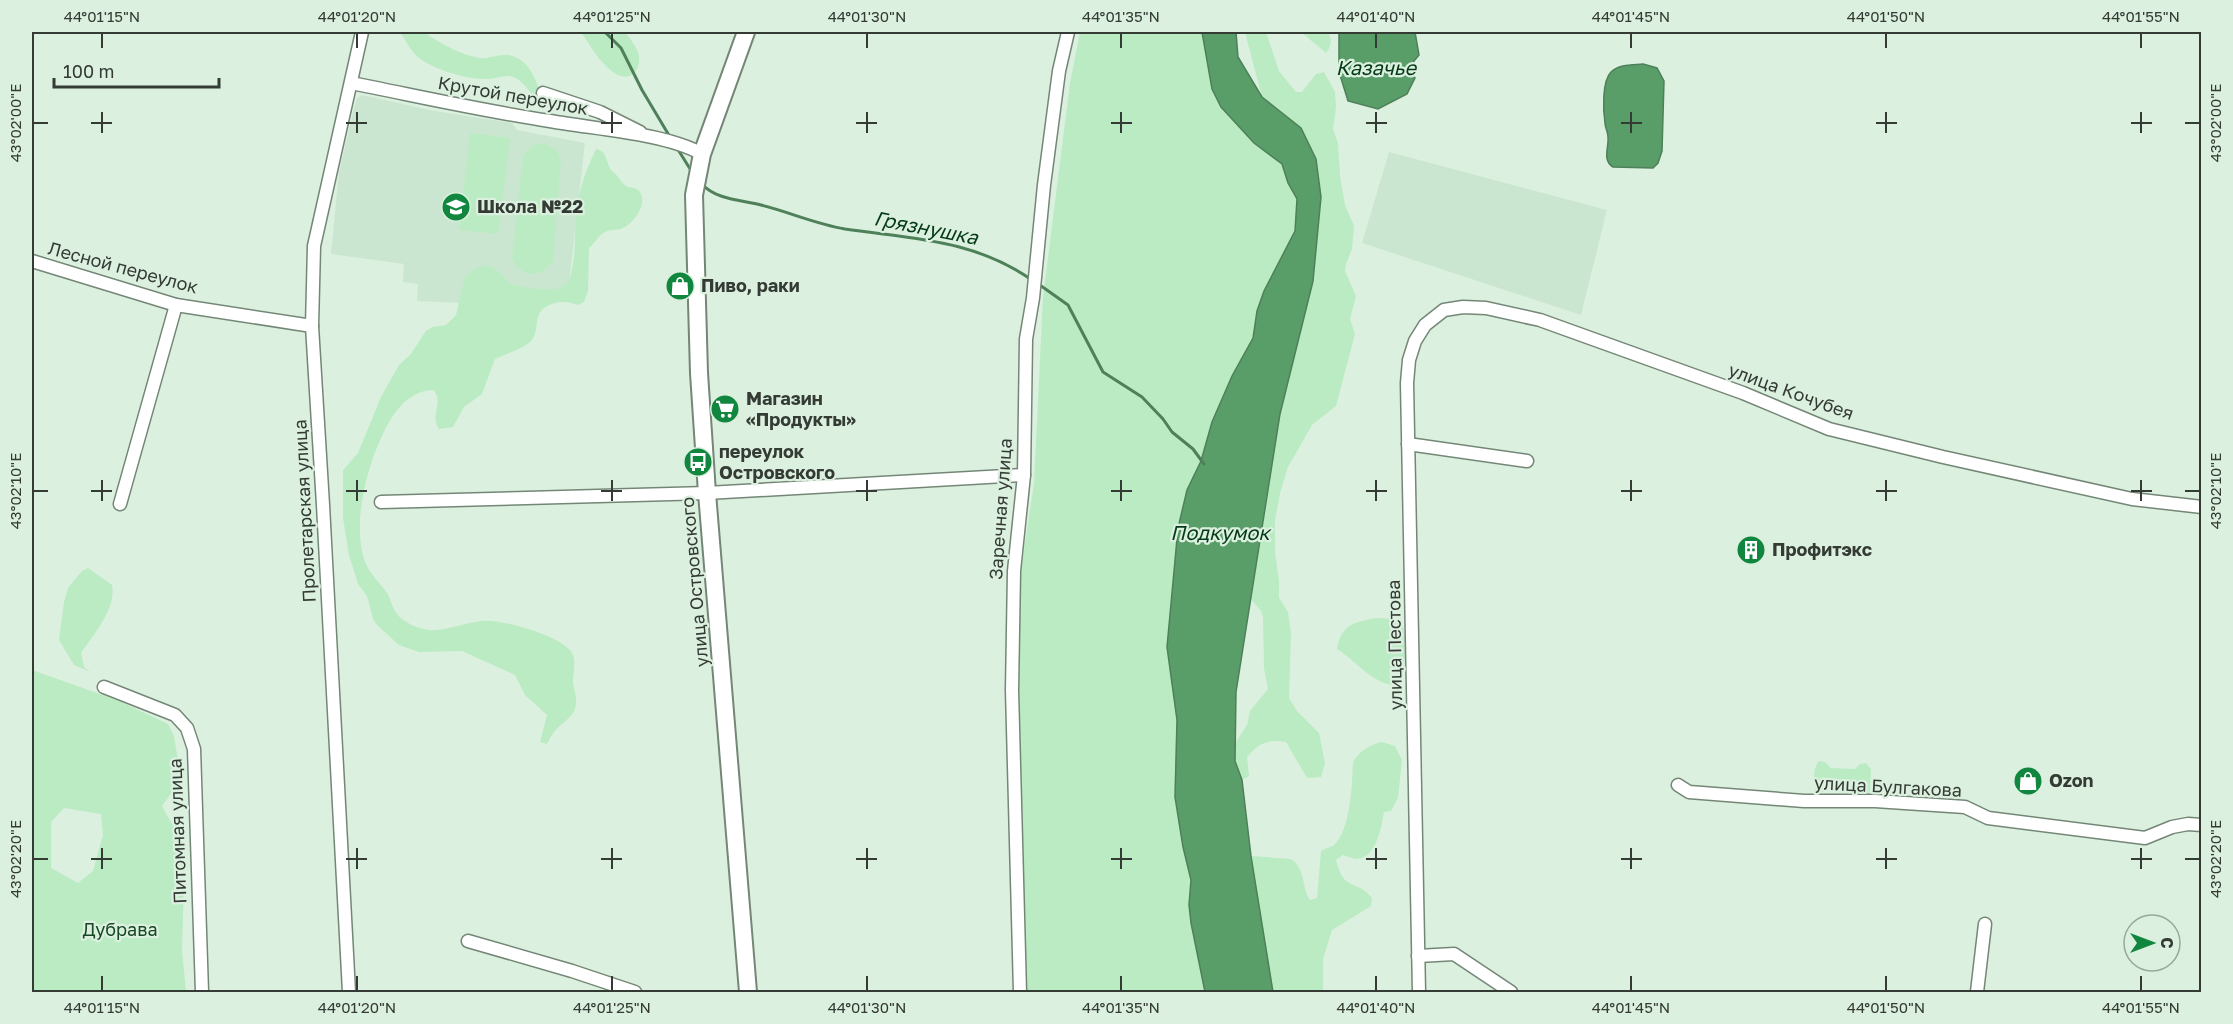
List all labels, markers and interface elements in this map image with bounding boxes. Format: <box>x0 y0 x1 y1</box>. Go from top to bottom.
text: 44°01'15"N <box>64 7 140 25</box>
text: 44°01'20"N <box>318 7 396 25</box>
text: 44°01'25"N <box>573 7 651 25</box>
text: 44°01'30"N <box>828 7 906 25</box>
text: 44°01'35"N <box>1082 7 1160 25</box>
text: 44°01'40"N <box>1337 7 1415 25</box>
text: 44°01'45"N <box>1592 7 1670 25</box>
text: 44°01'50"N <box>1847 7 1925 25</box>
text: 44°01'55"N <box>2102 7 2180 25</box>
scale bar <box>54 51 219 89</box>
water label: Казачье <box>1336 55 1418 79</box>
text: 100 m <box>63 60 114 82</box>
street label: Крутой переулок <box>436 71 590 119</box>
text: 43°02'00"E <box>6 84 24 162</box>
text: 43°02'00"E <box>2206 84 2224 162</box>
school or university icon: Школа №22 <box>440 191 472 223</box>
place label: Школа №22 <box>477 195 583 217</box>
water label: Грязнушка <box>872 205 981 250</box>
street label: Лесной переулок <box>46 236 201 298</box>
shop icon: Пиво, раки <box>664 270 696 302</box>
place label: Пиво, раки <box>701 274 800 296</box>
street label: улица Кочубея <box>1726 358 1857 424</box>
place label: Магазин «Продукты» <box>746 387 856 430</box>
supermarket icon: Магазин «Продукты» <box>709 393 741 425</box>
street label: Пролетарская улица <box>288 419 320 603</box>
street label: Заречная улица <box>984 437 1016 580</box>
place label: переулок Островского <box>719 440 835 483</box>
bus stop icon: переулок Островского <box>682 446 714 478</box>
text: 43°02'10"E <box>6 453 24 529</box>
text: 43°02'10"E <box>2206 453 2224 529</box>
street label: улица Островского <box>676 496 712 668</box>
water label: Подкумок <box>1170 520 1272 545</box>
building icon: Профитэкс <box>1735 534 1767 566</box>
place label: Профитэкс <box>1772 538 1872 560</box>
street label: улица Пестова <box>1382 579 1406 711</box>
street label: Питомная улица <box>163 758 191 904</box>
shop icon: Ozon <box>2012 765 2044 797</box>
place label: Ozon <box>2049 769 2094 791</box>
street label: улица Булгакова <box>1814 771 1963 801</box>
text: 43°02'20"E <box>6 820 24 898</box>
text: 43°02'20"E <box>2206 820 2224 898</box>
north arrow <box>2122 913 2182 973</box>
park label: Дубрава <box>82 918 158 940</box>
text: С <box>2157 937 2177 949</box>
text: 44°01'15"N <box>64 998 140 1016</box>
text: 44°01'20"N <box>318 998 396 1016</box>
text: 44°01'25"N <box>573 998 651 1016</box>
text: 44°01'30"N <box>828 998 906 1016</box>
text: 44°01'35"N <box>1082 998 1160 1016</box>
text: 44°01'40"N <box>1337 998 1415 1016</box>
text: 44°01'45"N <box>1592 998 1670 1016</box>
text: 44°01'50"N <box>1847 998 1925 1016</box>
text: 44°01'55"N <box>2102 998 2180 1016</box>

